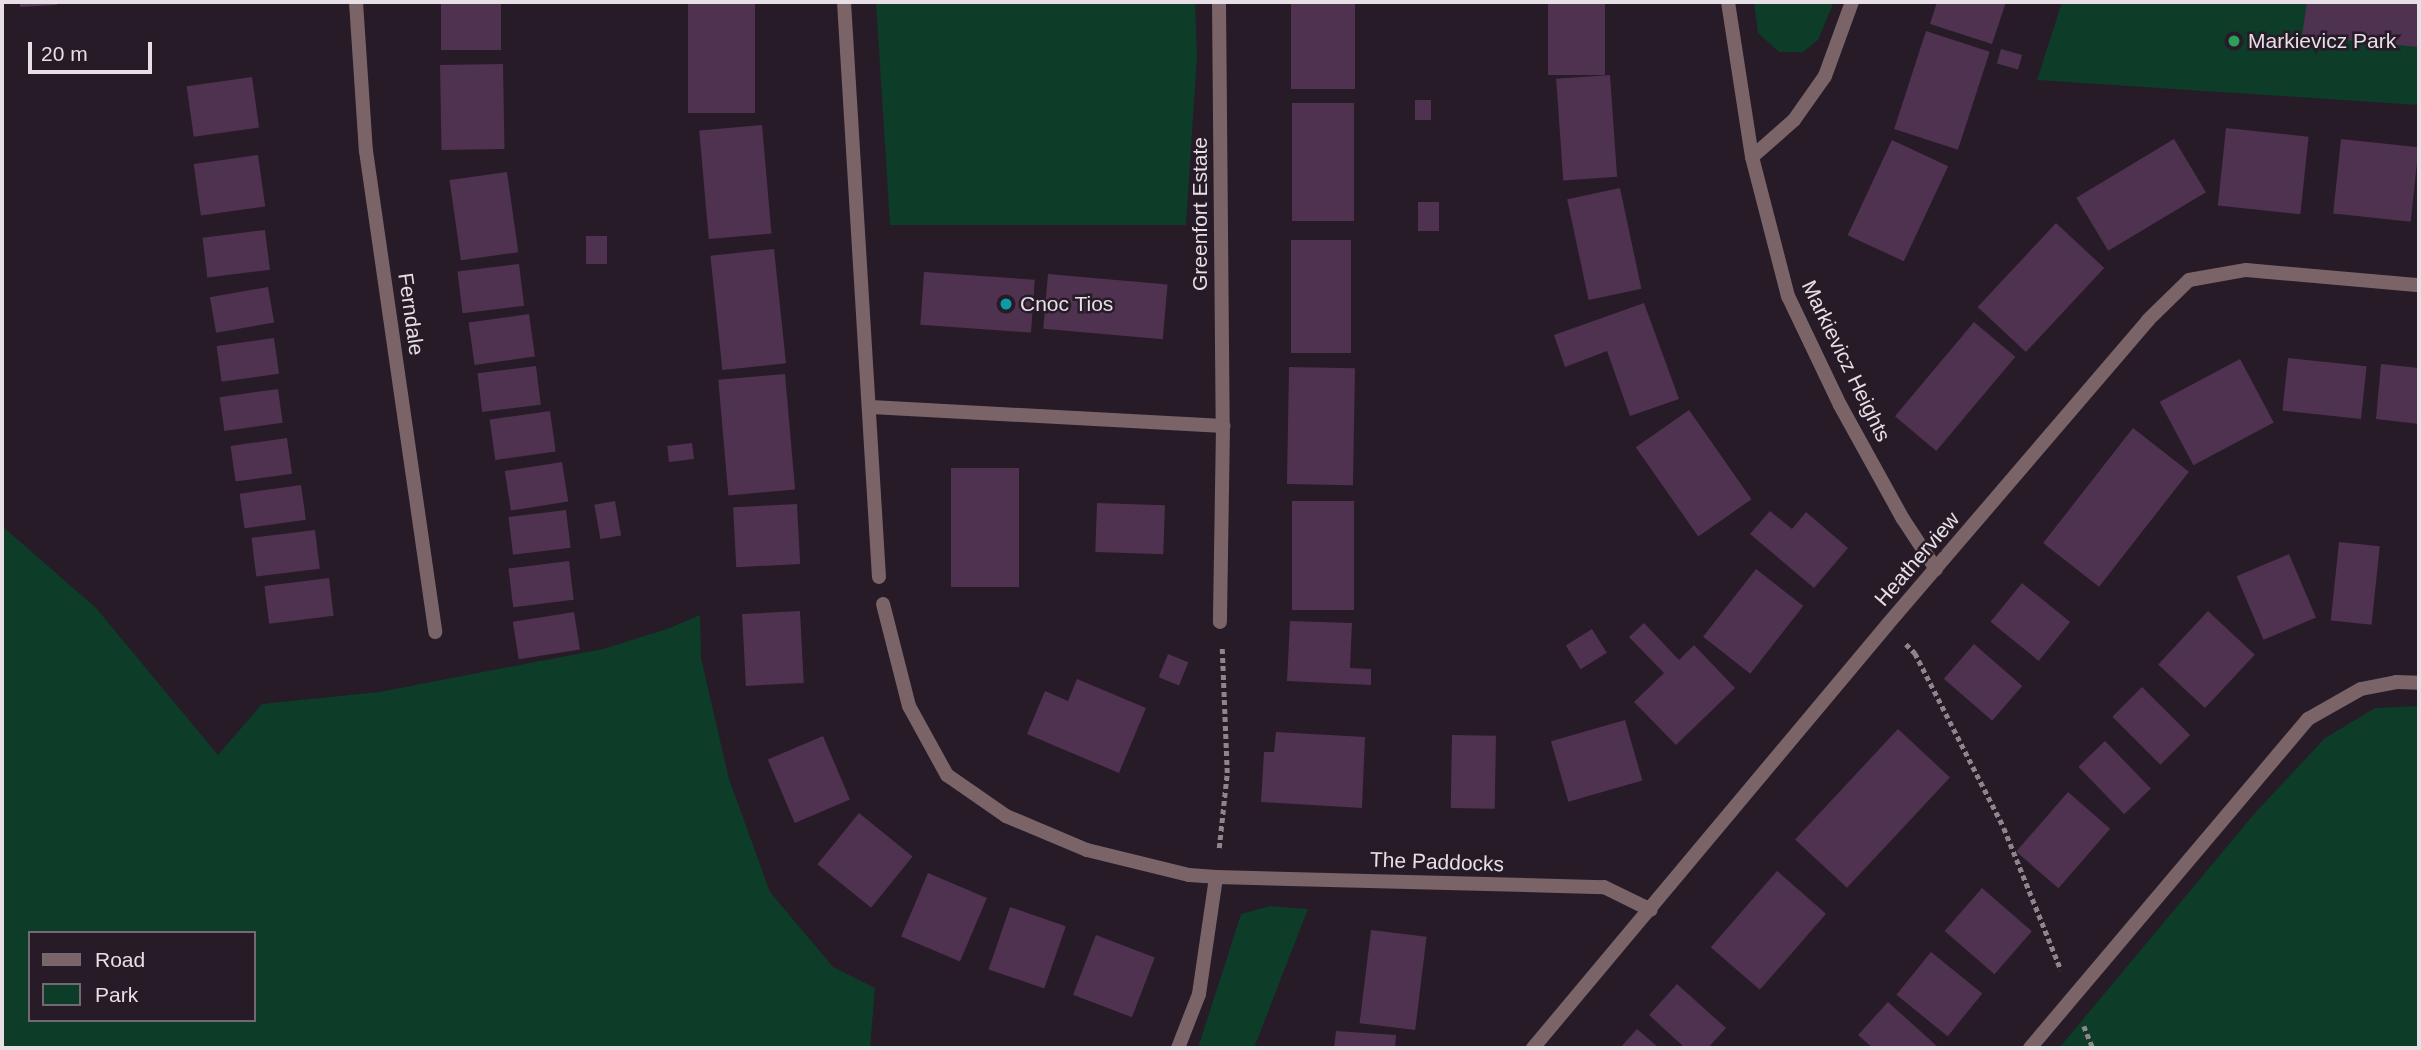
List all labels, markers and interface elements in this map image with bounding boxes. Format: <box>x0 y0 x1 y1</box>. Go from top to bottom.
scale bar <box>32 28 156 72</box>
place label: Markievicz Park <box>2248 28 2396 54</box>
marker: Markievicz Park <box>2226 33 2242 49</box>
text: 20 m <box>41 42 88 65</box>
street label: Greenfort Estate <box>1187 137 1213 291</box>
street label: Ferndale <box>393 271 429 357</box>
street label: Markievicz Heights <box>1796 276 1896 446</box>
place label: Cnoc Tios <box>1020 291 1114 317</box>
marker: Cnoc Tios <box>998 296 1014 312</box>
street label: Heatherview <box>1869 507 1965 611</box>
street label: The Paddocks <box>1369 847 1505 877</box>
legend <box>28 931 256 1022</box>
text: Road <box>95 948 145 971</box>
text: Park <box>95 983 138 1006</box>

